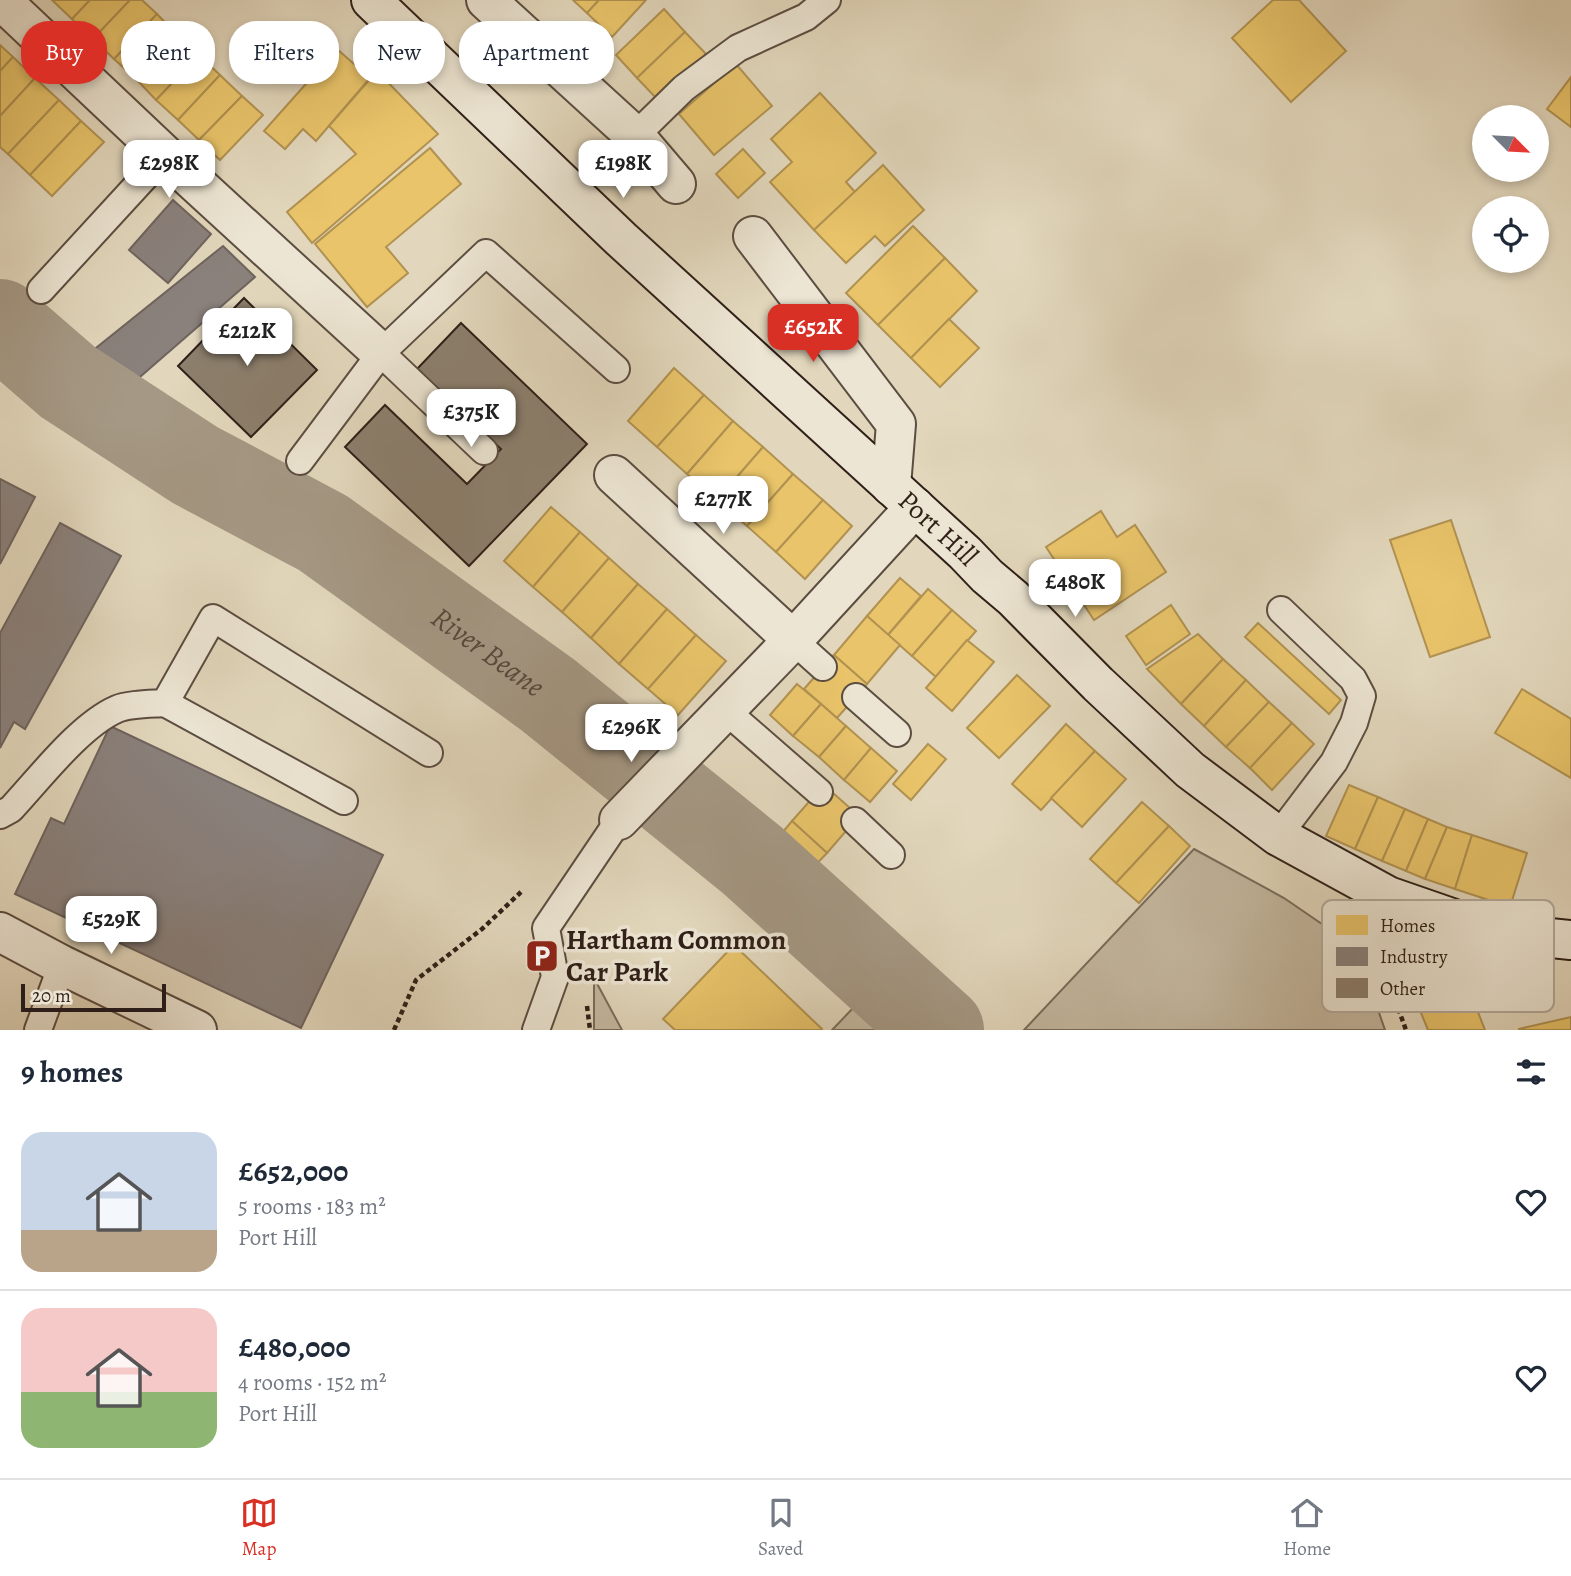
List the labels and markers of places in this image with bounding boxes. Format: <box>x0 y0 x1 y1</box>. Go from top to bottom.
pin: £298K <box>120 140 218 200</box>
pin: £198K <box>574 140 672 200</box>
pin: £652K <box>764 304 862 364</box>
pin: £212K <box>198 308 296 368</box>
pin: £375K <box>422 390 520 449</box>
pin: £277K <box>674 476 772 536</box>
pin: £480K <box>1026 560 1124 619</box>
pin: £296K <box>582 704 680 764</box>
pin: £529K <box>62 897 160 956</box>
place label: Hartham Common Car Park <box>566 921 787 991</box>
parking icon: Hartham Common Car Park <box>523 937 561 975</box>

